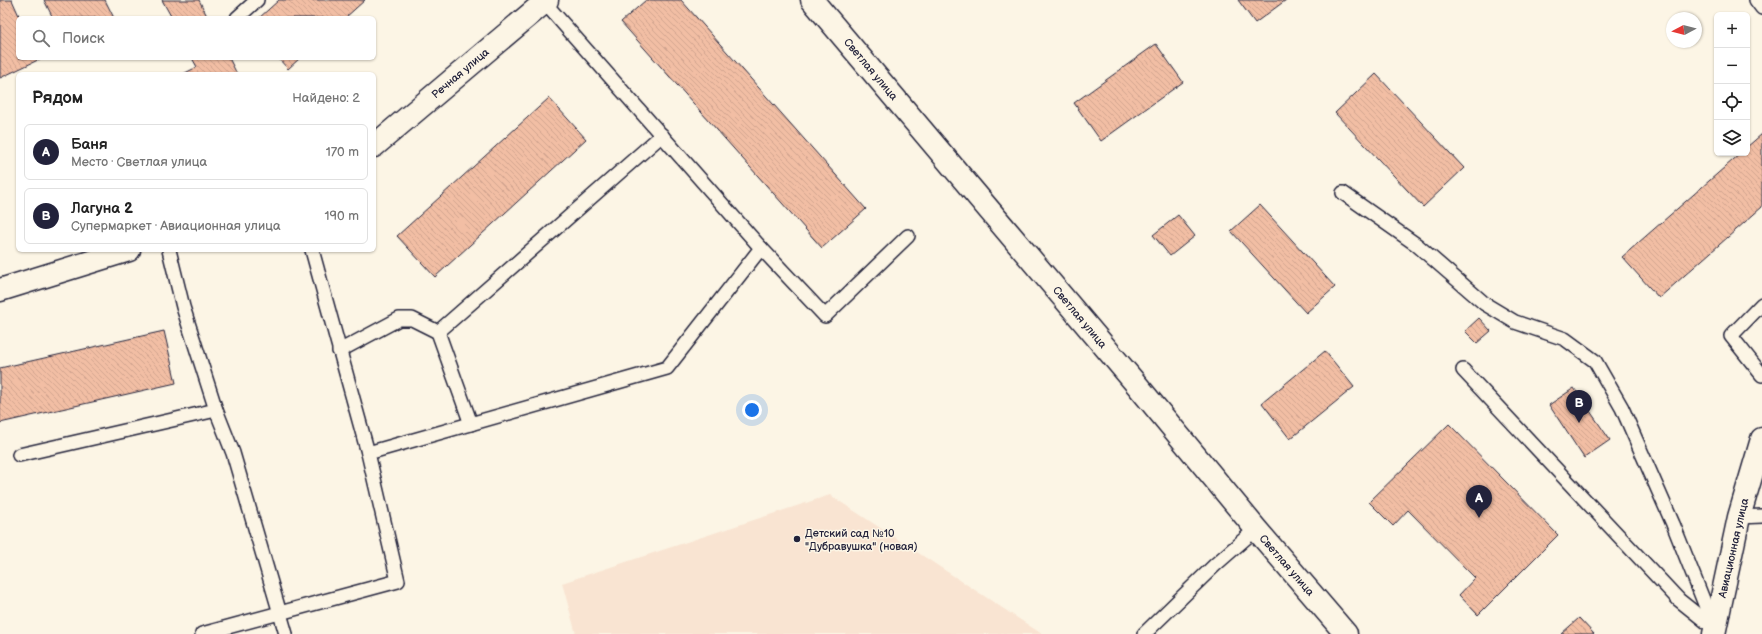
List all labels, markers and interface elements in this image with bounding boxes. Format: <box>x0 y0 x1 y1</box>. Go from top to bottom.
north arrow <box>1666 12 1702 48</box>
map controls <box>1714 12 1750 156</box>
button: + <box>1714 12 1750 48</box>
search box <box>16 16 376 60</box>
icon: search <box>30 27 52 49</box>
text: Поиск <box>62 29 105 48</box>
street label: Светлая улица <box>841 36 901 103</box>
street label: Речная улица <box>429 45 492 101</box>
button: − <box>1714 48 1750 84</box>
button: locate <box>1714 84 1750 120</box>
text: Рядом <box>32 88 83 108</box>
text: Найдено: 2 <box>292 90 360 106</box>
button: layers <box>1714 120 1750 156</box>
text: Баня <box>71 135 108 154</box>
text: A <box>42 144 50 160</box>
text: 170 m <box>326 144 359 160</box>
text: Место · Светлая улица <box>71 154 207 170</box>
text: Лагуна 2 <box>71 199 133 218</box>
text: B <box>41 208 51 224</box>
text: 190 m <box>325 208 359 224</box>
text: Супермаркет · Авиационная улица <box>71 218 281 234</box>
street label: Светлая улица <box>1050 284 1110 351</box>
pin: B <box>1566 390 1592 423</box>
your location <box>742 400 762 420</box>
pin: A <box>1466 485 1492 518</box>
street label: Авиационная улица <box>1715 497 1751 600</box>
place label: Детский сад №10 "Дубравушка" (новая) <box>805 527 918 553</box>
street label: Светлая улица <box>1257 532 1317 599</box>
marker: Детский сад №10 "Дубравушка" (новая) <box>792 534 802 544</box>

